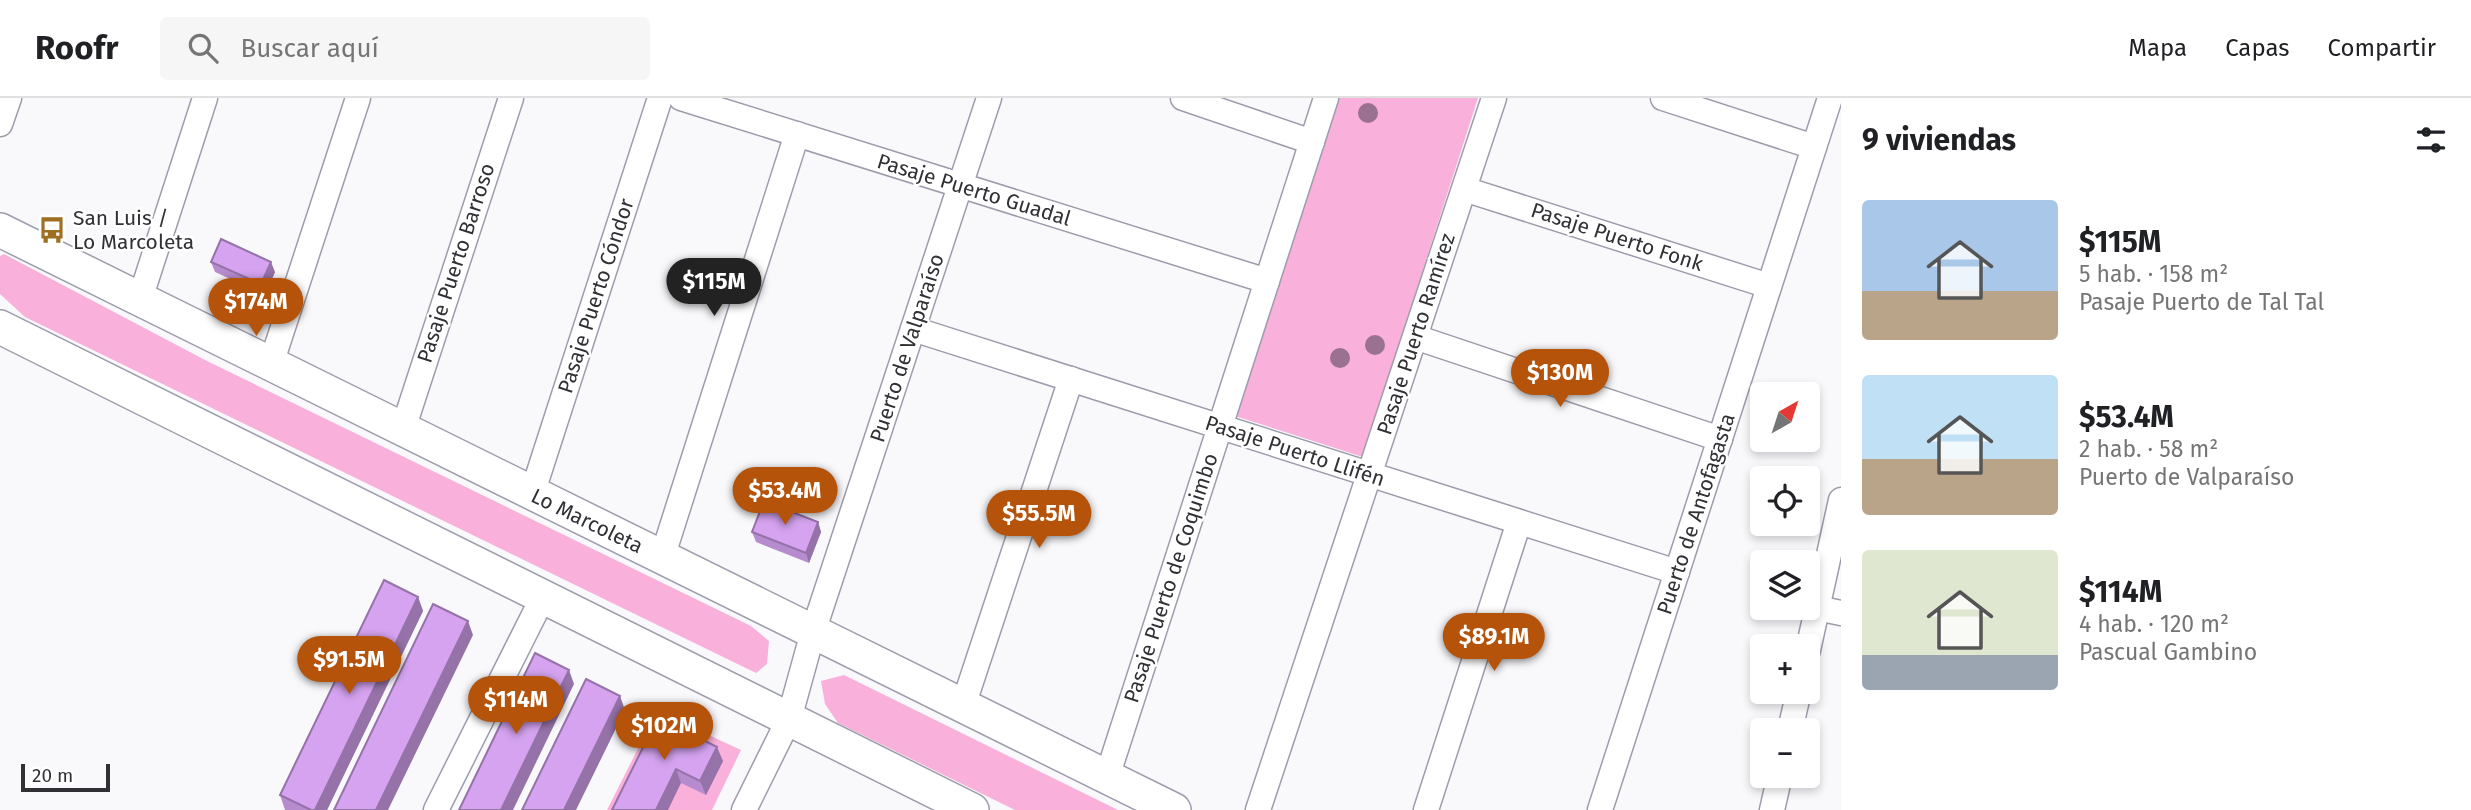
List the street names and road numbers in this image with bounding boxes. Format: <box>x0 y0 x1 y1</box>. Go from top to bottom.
street label: Pasaje Puerto Guadal <box>874 148 1074 232</box>
street label: Pasaje Puerto Barroso <box>411 160 501 366</box>
street label: Pasaje Puerto Cóndor <box>552 195 640 397</box>
street label: Pasaje Puerto Fonk <box>1528 197 1707 277</box>
street label: Pasaje Puerto Ramírez <box>1371 230 1461 438</box>
street label: Puerto de Valparaíso <box>864 250 950 446</box>
street label: Pasaje Puerto Llifén <box>1202 410 1388 492</box>
street label: Puerto de Antofagasta <box>1651 410 1741 618</box>
street label: Pasaje Puerto de Coquimbo <box>1118 450 1224 706</box>
street label: Lo Marcoleta <box>527 483 647 559</box>

